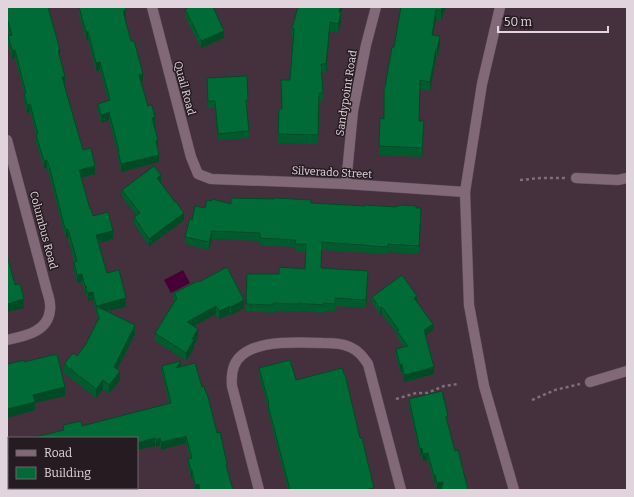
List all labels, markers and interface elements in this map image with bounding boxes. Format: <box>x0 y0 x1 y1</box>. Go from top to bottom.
scale bar <box>498 8 608 34</box>
text: 50 m <box>504 15 533 29</box>
street label: Sandypoint Road <box>333 49 360 137</box>
street label: Quail Road <box>171 60 198 117</box>
street label: Silverado Street <box>291 164 373 181</box>
street label: Columbus Road <box>27 190 60 271</box>
legend <box>8 437 138 489</box>
text: Road <box>44 446 72 460</box>
text: Building <box>44 466 91 480</box>

